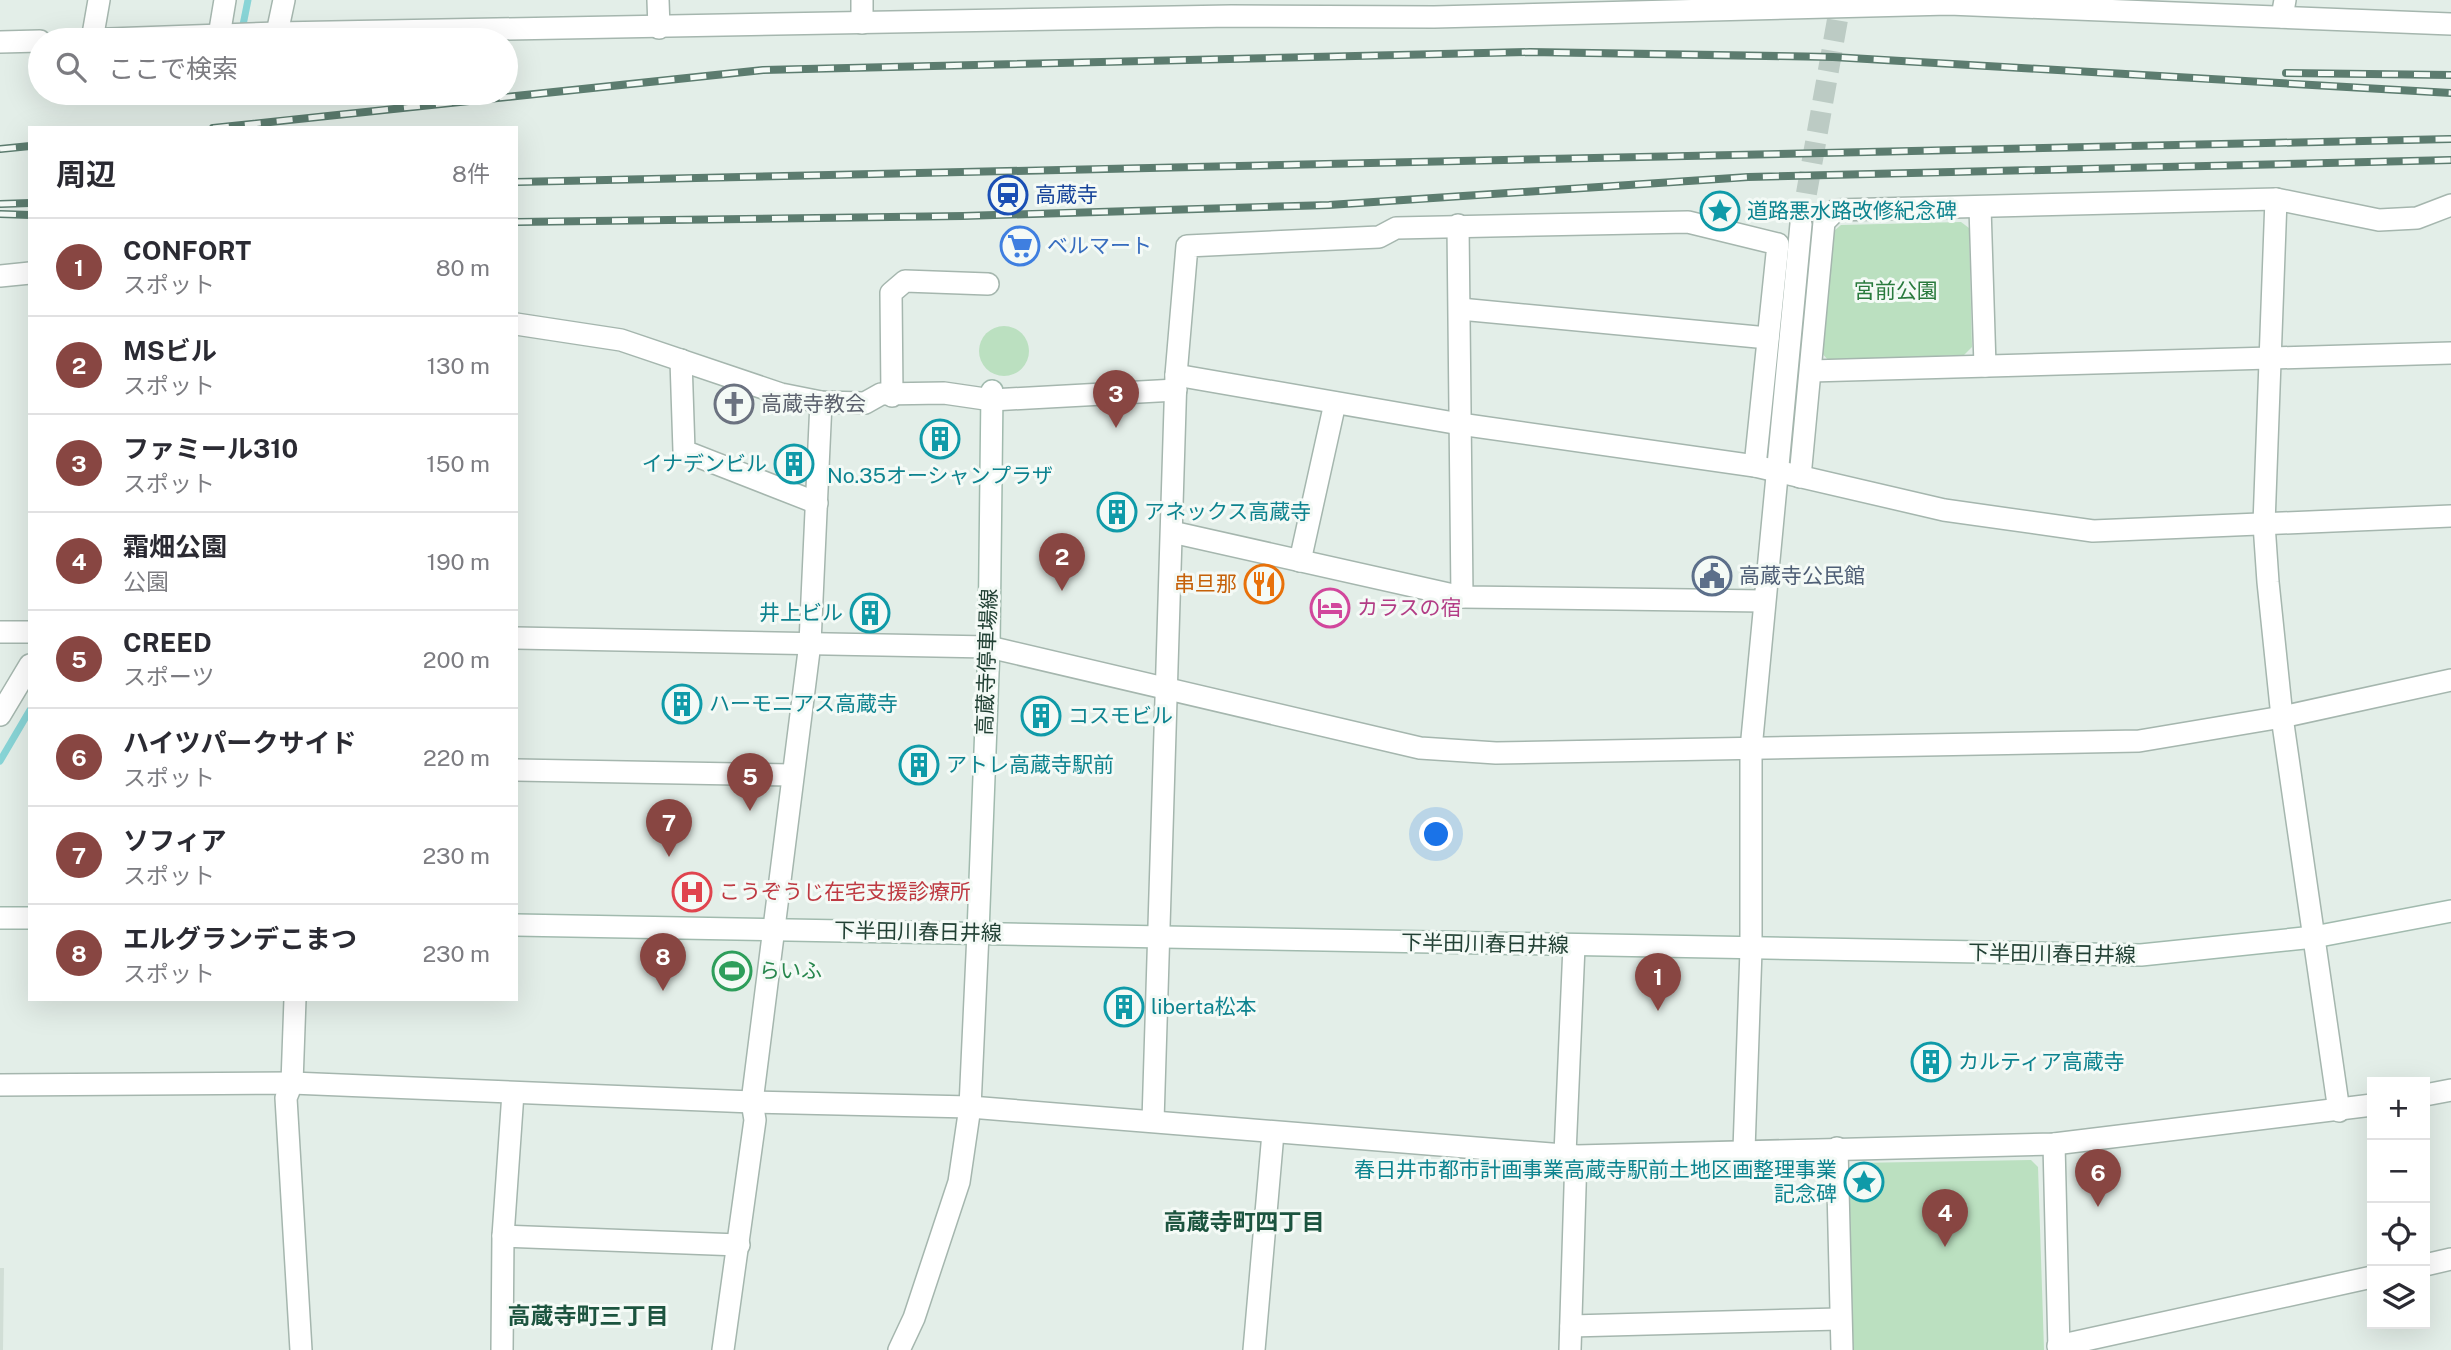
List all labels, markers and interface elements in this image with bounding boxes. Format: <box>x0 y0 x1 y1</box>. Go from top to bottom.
search box <box>28 28 518 105</box>
icon: search <box>52 48 90 86</box>
text: ここで検索 <box>108 53 238 84</box>
text: 周辺 <box>56 156 116 192</box>
text: 8件 <box>452 160 490 187</box>
station icon: 高蔵寺 <box>987 174 1029 216</box>
place label: 高蔵寺 <box>1035 182 1098 207</box>
place icon: 道路悪水路改修紀念碑 <box>1699 190 1741 232</box>
place label: 道路悪水路改修紀念碑 <box>1747 198 1957 223</box>
supermarket icon: ベルマート <box>999 225 1041 267</box>
place label: ベルマート <box>1047 233 1152 258</box>
text: CONFORT <box>123 235 251 266</box>
text: 1 <box>74 254 84 281</box>
text: 80 m <box>436 254 490 281</box>
text: スポット <box>123 271 215 298</box>
park label: 宮前公園 <box>1854 278 1938 303</box>
text: MSビル <box>123 335 217 366</box>
text: 2 <box>72 352 86 379</box>
text: 130 m <box>427 352 490 379</box>
pin: 3 <box>1093 370 1139 428</box>
text: スポット <box>123 372 215 399</box>
church icon: 高蔵寺教会 <box>713 383 755 425</box>
place label: 高蔵寺教会 <box>761 391 866 416</box>
building icon: No.35オーシャンプラザ <box>919 418 961 460</box>
text: ファミール310 <box>123 433 298 464</box>
building icon: イナデンビル <box>773 443 815 485</box>
text: 3 <box>71 450 87 477</box>
text: 150 m <box>426 450 490 477</box>
place label: イナデンビル <box>641 451 767 476</box>
place label: No.35オーシャンプラザ <box>827 463 1053 488</box>
text: スポット <box>123 470 215 497</box>
building icon: アネックス高蔵寺 <box>1096 491 1138 533</box>
place label: アネックス高蔵寺 <box>1144 499 1311 524</box>
text: 霜畑公園 <box>123 531 227 562</box>
pin: 2 <box>1039 533 1085 591</box>
text: 4 <box>71 548 87 575</box>
text: 190 m <box>427 548 490 575</box>
public building icon: 高蔵寺公民館 <box>1691 555 1733 597</box>
restaurant icon: 串旦那 <box>1243 563 1285 605</box>
place label: 高蔵寺公民館 <box>1739 563 1865 588</box>
text: 公園 <box>123 568 169 595</box>
place label: 串旦那 <box>1174 571 1237 596</box>
hotel icon: カラスの宿 <box>1309 587 1351 629</box>
street label: 高蔵寺停車場線 <box>971 588 1002 736</box>
building icon: 井上ビル <box>849 592 891 634</box>
place label: カラスの宿 <box>1357 595 1462 620</box>
place label: 井上ビル <box>759 600 843 625</box>
text: CREED <box>123 627 212 658</box>
text: 5 <box>71 646 87 673</box>
text: 200 m <box>423 646 490 673</box>
text: スポーツ <box>123 663 215 690</box>
building icon: ハーモニアス高蔵寺 <box>661 683 703 725</box>
place label: ハーモニアス高蔵寺 <box>709 691 898 716</box>
building icon: コスモビル <box>1020 695 1062 737</box>
place label: コスモビル <box>1068 703 1173 728</box>
text: ハイツパークサイド <box>123 727 356 758</box>
text: 6 <box>71 744 87 771</box>
text: 220 m <box>423 744 490 771</box>
building icon: アトレ高蔵寺駅前 <box>898 744 940 786</box>
place label: アトレ高蔵寺駅前 <box>946 752 1114 777</box>
pin: 5 <box>727 753 773 811</box>
text: スポット <box>123 764 215 791</box>
pin: 7 <box>646 799 692 857</box>
your location <box>1419 817 1453 851</box>
text: ソフィア <box>123 825 226 856</box>
text: 7 <box>72 842 86 869</box>
text: 230 m <box>422 842 490 869</box>
text: スポット <box>123 862 215 889</box>
hospital icon: こうぞうじ在宅支援診療所 <box>671 871 713 913</box>
place label: こうぞうじ在宅支援診療所 <box>719 879 971 904</box>
street label: 下半田川春日井線 <box>834 918 1002 945</box>
text: エルグランデこまつ <box>123 923 357 954</box>
street label: 下半田川春日井線 <box>1401 930 1569 957</box>
pin: 8 <box>640 933 686 991</box>
text: 8 <box>71 940 87 967</box>
text: 230 m <box>422 940 490 967</box>
street label: 下半田川春日井線 <box>1968 940 2136 967</box>
sports icon: らいふ <box>711 950 753 992</box>
pin: 1 <box>1635 953 1681 1011</box>
place label: らいふ <box>759 958 822 983</box>
text: スポット <box>123 960 215 987</box>
building icon: liberta松本 <box>1103 986 1145 1028</box>
place label: liberta松本 <box>1151 994 1257 1019</box>
building icon: カルティア高蔵寺 <box>1910 1041 1952 1083</box>
place label: カルティア高蔵寺 <box>1958 1049 2125 1074</box>
map controls <box>2367 1077 2430 1329</box>
button: + <box>2367 1077 2430 1140</box>
button: − <box>2367 1140 2430 1203</box>
pin: 6 <box>2075 1149 2121 1207</box>
place label: 春日井市都市計画事業高蔵寺駅前土地区画整理事業 記念碑 <box>1354 1157 1837 1206</box>
place icon: 春日井市都市計画事業高蔵寺駅前土地区画整理事業 記念碑 <box>1843 1161 1885 1203</box>
pin: 4 <box>1922 1189 1968 1247</box>
button: locate <box>2367 1203 2430 1266</box>
district label: 高蔵寺町四丁目 <box>1164 1208 1325 1235</box>
button: layers <box>2367 1266 2430 1329</box>
district label: 高蔵寺町三丁目 <box>508 1302 669 1329</box>

